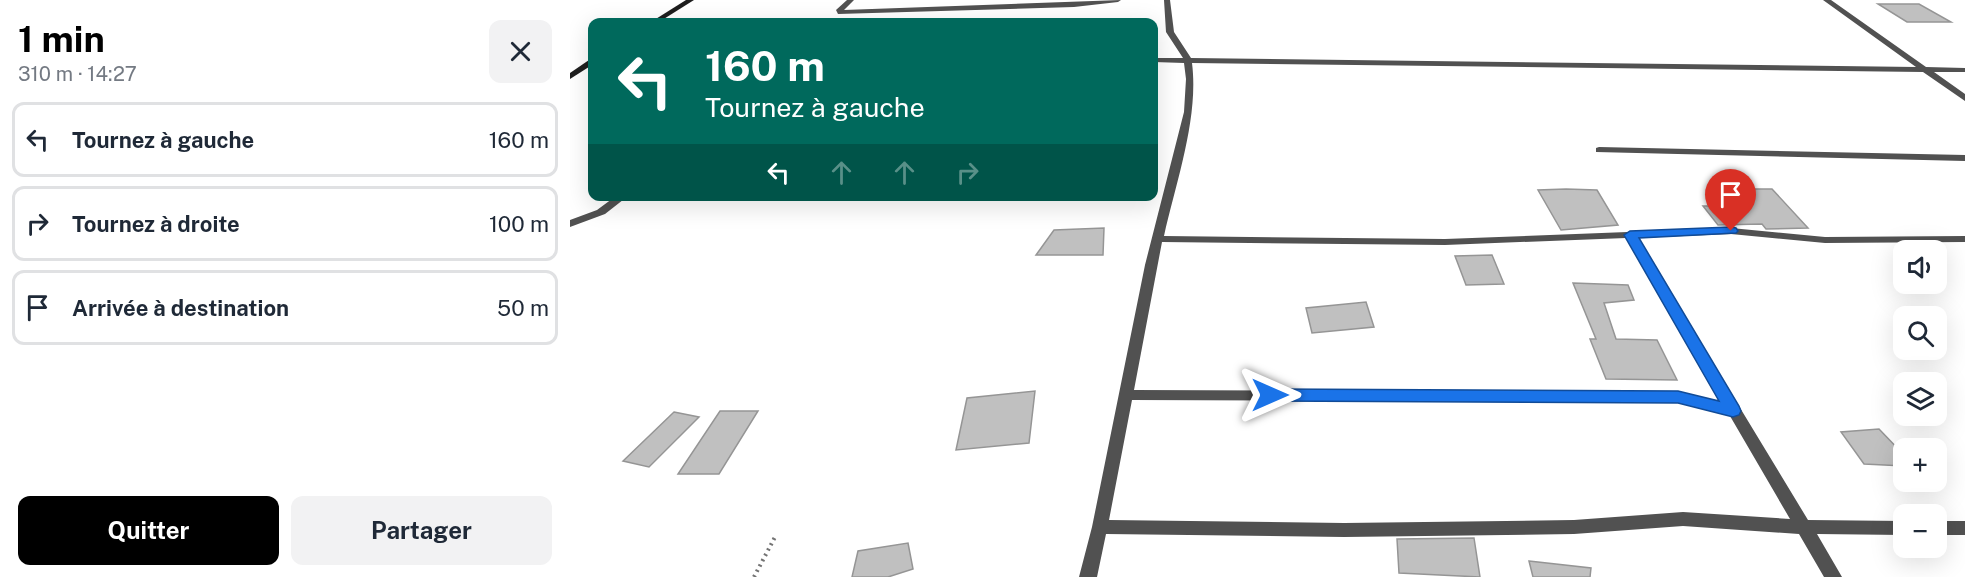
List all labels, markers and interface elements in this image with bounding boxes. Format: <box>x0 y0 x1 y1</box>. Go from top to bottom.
text: 1 min <box>18 18 105 60</box>
button: close <box>489 20 552 83</box>
text: 160 m <box>705 41 825 90</box>
icon: left <box>606 42 684 120</box>
text: 310 m · 14:27 <box>18 62 137 86</box>
text: Tournez à gauche <box>705 91 925 123</box>
icon: left <box>21 123 54 156</box>
text: Tournez à gauche <box>72 127 254 153</box>
text: 160 m <box>489 127 549 153</box>
icon: left <box>762 156 795 189</box>
icon: ahead <box>825 156 858 189</box>
icon: ahead <box>888 156 921 189</box>
icon: right <box>951 156 984 189</box>
pin <box>1705 169 1756 231</box>
icon: arrive <box>1714 178 1747 211</box>
icon: right <box>21 207 54 240</box>
text: Tournez à droite <box>72 211 240 237</box>
text: 100 m <box>489 211 549 237</box>
map controls <box>1893 240 1947 558</box>
button: sound <box>1893 240 1947 294</box>
icon: arrive <box>21 291 54 324</box>
text: Arrivée à destination <box>72 295 289 321</box>
text: 50 m <box>497 295 549 321</box>
button: search <box>1893 306 1947 360</box>
position arrow <box>1238 363 1302 427</box>
button: layers <box>1893 372 1947 426</box>
button: + <box>1893 438 1947 492</box>
button: Quitter <box>18 496 279 565</box>
button: Partager <box>291 496 552 565</box>
button: − <box>1893 504 1947 558</box>

